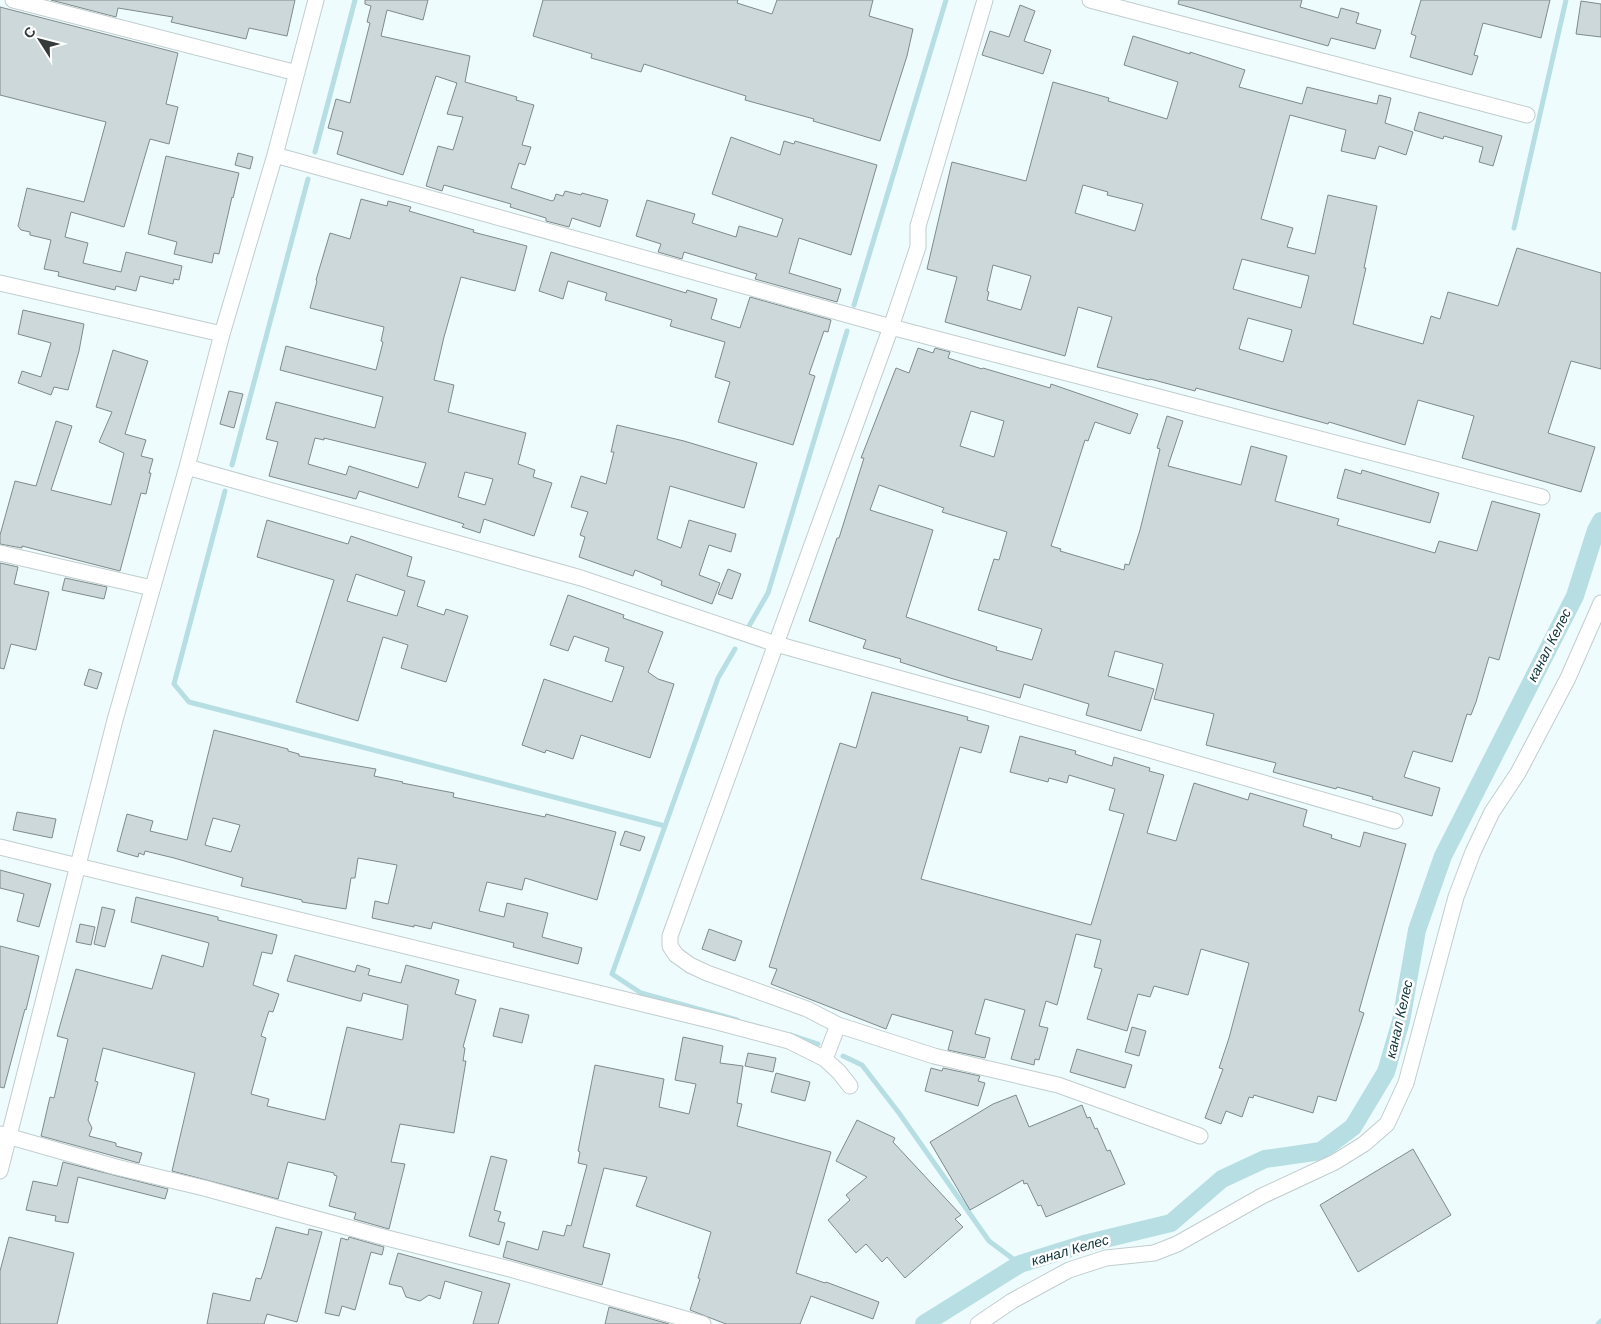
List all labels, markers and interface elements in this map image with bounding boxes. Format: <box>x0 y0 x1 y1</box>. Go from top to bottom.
north arrow <box>15 15 65 65</box>
text: С <box>20 24 39 41</box>
water label: канал Келес <box>1524 606 1574 684</box>
water label: канал Келес <box>1382 978 1416 1060</box>
water label: канал Келес <box>1030 1231 1110 1269</box>

